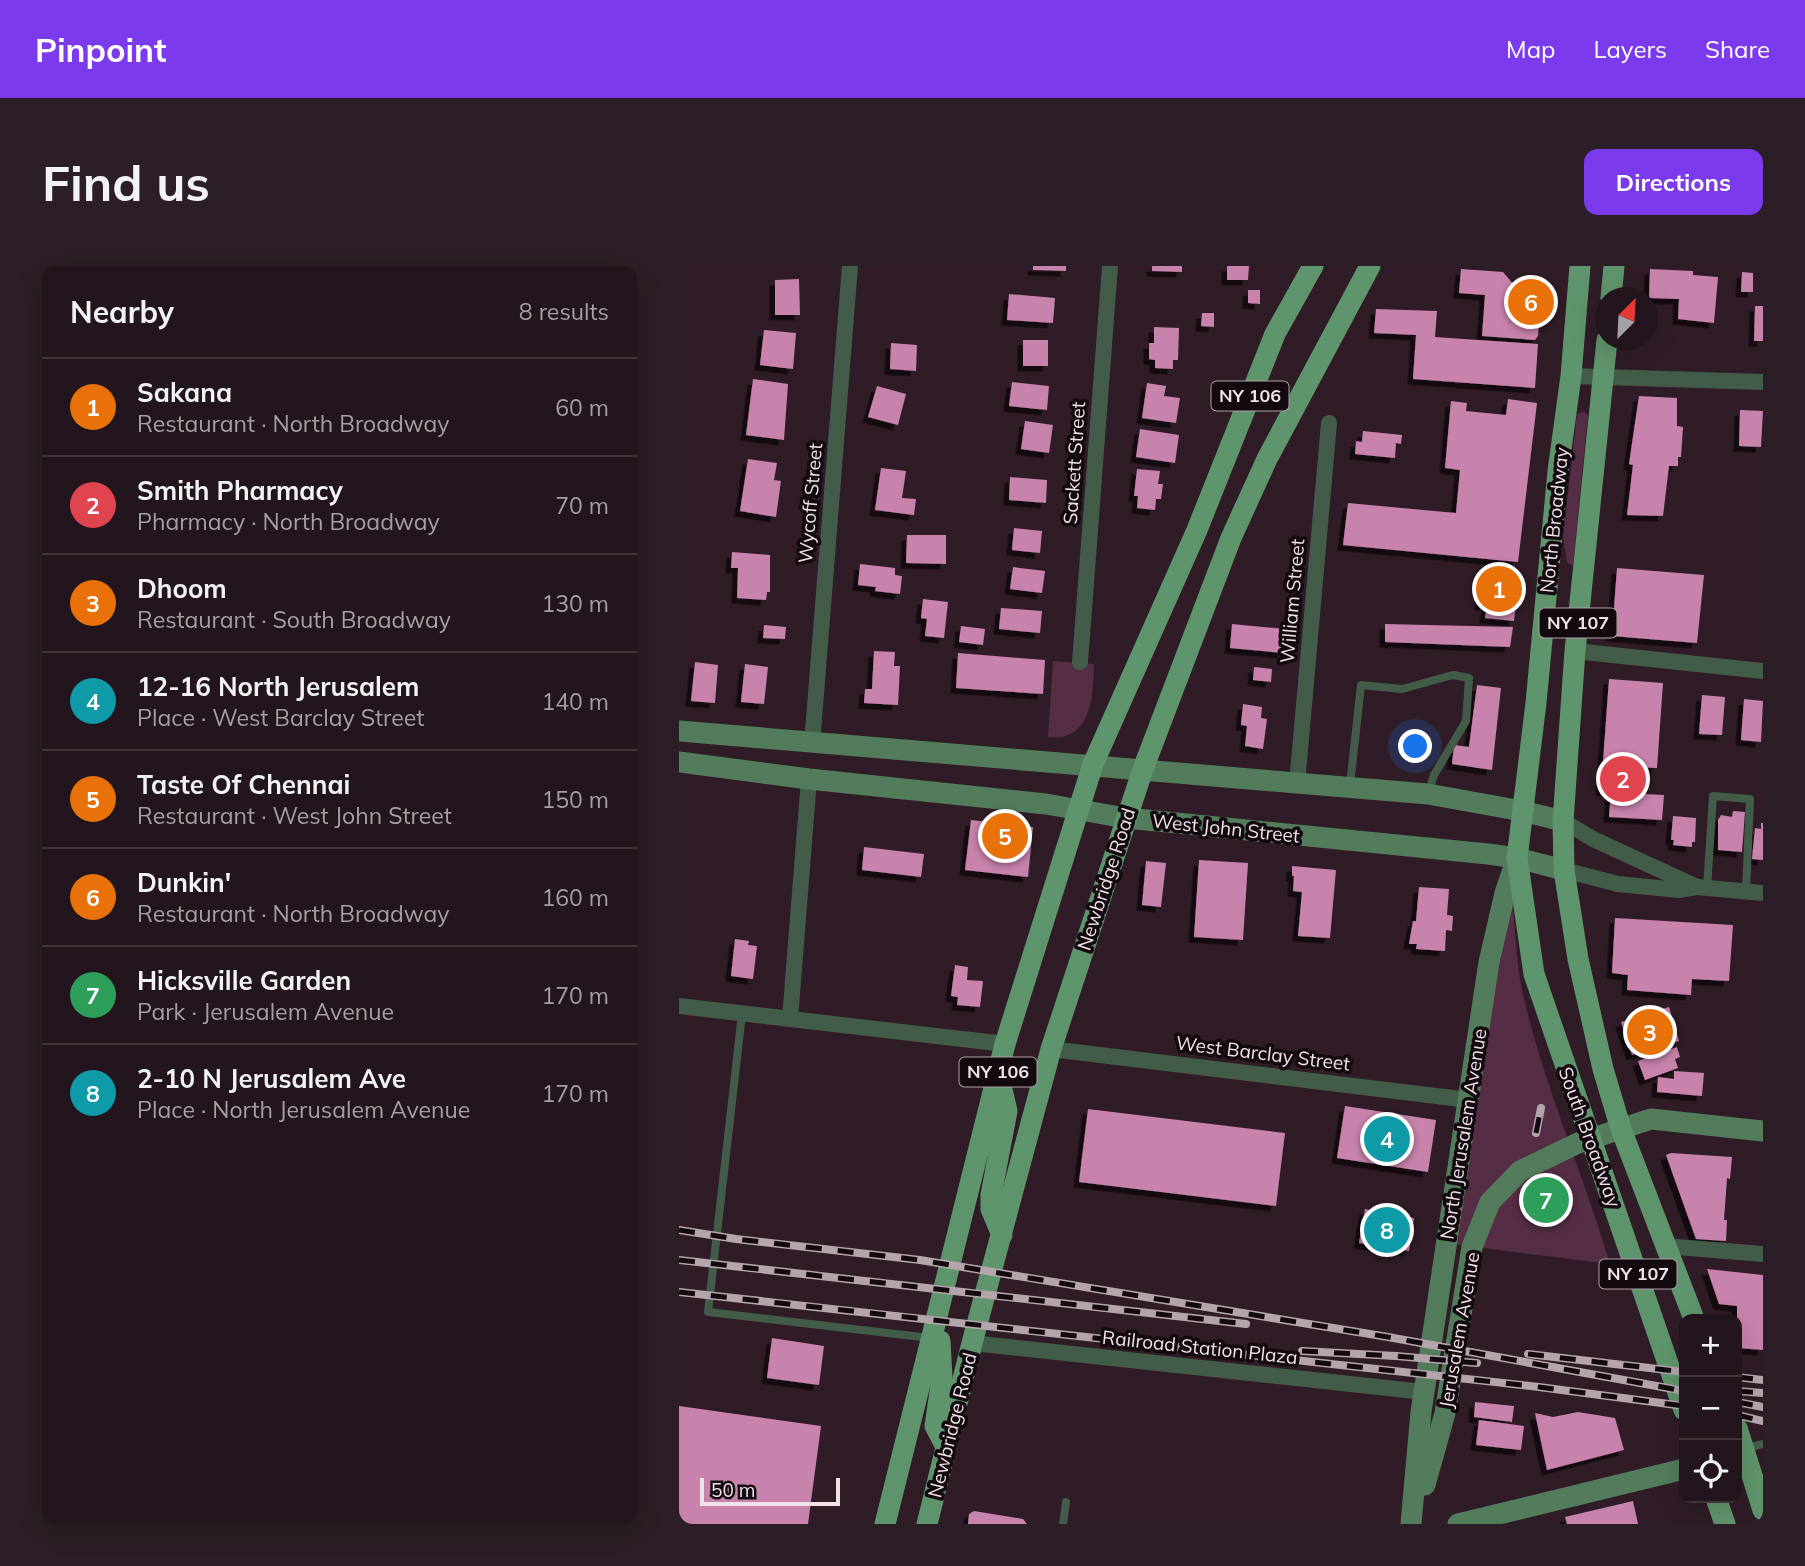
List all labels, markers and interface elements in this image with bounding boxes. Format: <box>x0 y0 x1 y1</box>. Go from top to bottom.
text: Pinpoint <box>35 29 167 70</box>
text: Map <box>1506 34 1555 64</box>
text: Layers <box>1593 34 1667 64</box>
text: Share <box>1705 34 1770 64</box>
button: Directions <box>1584 149 1763 215</box>
text: Find us <box>42 152 210 213</box>
pin: 6 <box>1508 276 1554 328</box>
north arrow <box>1595 287 1658 350</box>
text: Nearby <box>70 293 174 331</box>
text: 8 results <box>519 297 609 326</box>
text: Sakana <box>137 376 232 409</box>
road number: NY 106 <box>1211 382 1289 411</box>
text: 1 <box>86 393 100 422</box>
text: 60 m <box>555 393 609 422</box>
street label: Sackett Street <box>1058 400 1090 525</box>
text: Restaurant · North Broadway <box>137 409 450 438</box>
street label: Wycoff Street <box>793 442 827 564</box>
street label: North Broadway <box>1534 446 1574 594</box>
text: Smith Pharmacy <box>137 474 343 507</box>
text: 2 <box>86 491 100 520</box>
text: 70 m <box>555 491 609 520</box>
text: Pharmacy · North Broadway <box>137 507 440 536</box>
street label: William Street <box>1275 537 1309 664</box>
pin: 1 <box>1476 563 1522 615</box>
text: Dhoom <box>137 572 227 605</box>
text: 3 <box>86 589 100 618</box>
text: 130 m <box>541 589 609 618</box>
text: Restaurant · South Broadway <box>137 605 451 634</box>
road number: NY 107 <box>1539 608 1616 638</box>
text: 12-16 North Jerusalem <box>137 670 419 703</box>
text: 4 <box>86 687 100 716</box>
text: 140 m <box>541 687 609 716</box>
text: Place · West Barclay Street <box>137 703 424 732</box>
your location <box>1398 729 1432 763</box>
pin: 2 <box>1600 753 1646 805</box>
text: Taste Of Chennai <box>137 768 350 801</box>
text: 5 <box>86 785 100 814</box>
text: 150 m <box>541 785 609 814</box>
text: Restaurant · West John Street <box>137 801 452 830</box>
street label: Newbridge Road <box>1072 805 1140 953</box>
street label: West John Street <box>1151 808 1301 848</box>
pin: 5 <box>982 810 1028 862</box>
text: Dunkin' <box>137 866 231 899</box>
text: 6 <box>86 883 100 912</box>
text: 160 m <box>541 883 609 912</box>
text: Restaurant · North Broadway <box>137 899 450 928</box>
text: Hicksville Garden <box>137 964 351 997</box>
text: 7 <box>86 981 100 1010</box>
text: 170 m <box>541 981 609 1010</box>
text: Park · Jerusalem Avenue <box>137 997 394 1026</box>
pin: 3 <box>1627 1006 1673 1058</box>
street label: North Jerusalem Avenue <box>1434 1027 1492 1241</box>
street label: West Barclay Street <box>1175 1030 1352 1076</box>
road number: NY 106 <box>959 1058 1037 1086</box>
text: 2-10 N Jerusalem Ave <box>137 1062 406 1095</box>
street label: South Broadway <box>1554 1064 1626 1210</box>
text: 8 <box>86 1079 100 1108</box>
text: 170 m <box>541 1079 609 1108</box>
text: Place · North Jerusalem Avenue <box>137 1095 470 1124</box>
pin: 4 <box>1364 1113 1410 1165</box>
pin: 7 <box>1523 1174 1569 1226</box>
pin: 8 <box>1364 1204 1410 1256</box>
street label: Jerusalem Avenue <box>1433 1250 1485 1410</box>
road number: NY 107 <box>1599 1259 1677 1289</box>
map controls <box>1679 1314 1742 1503</box>
button: + <box>1679 1314 1742 1377</box>
street label: Railroad Station Plaza <box>1101 1325 1299 1369</box>
street label: Newbridge Road <box>922 1350 982 1500</box>
button: − <box>1679 1377 1742 1440</box>
button: locate <box>1679 1440 1742 1503</box>
scale bar <box>700 1475 840 1507</box>
text: 50 m <box>711 1478 755 1502</box>

